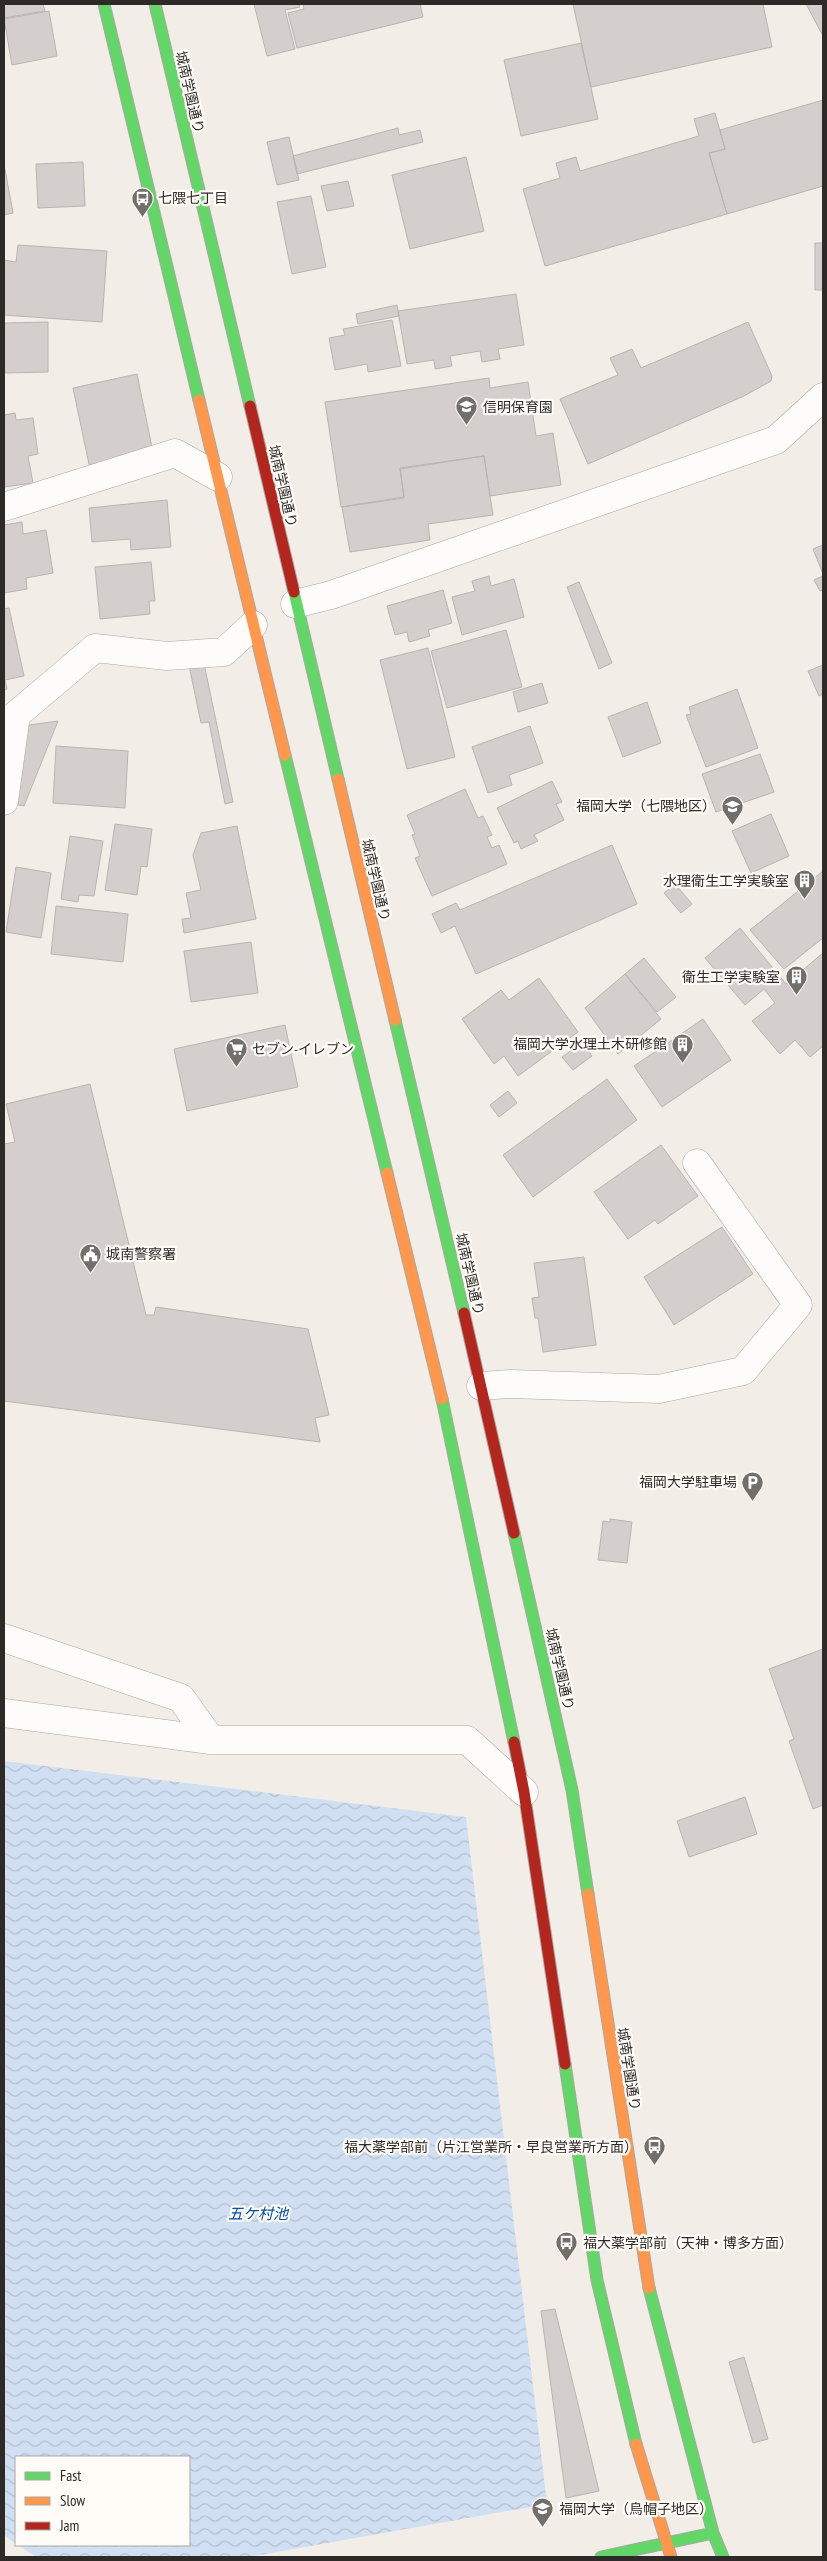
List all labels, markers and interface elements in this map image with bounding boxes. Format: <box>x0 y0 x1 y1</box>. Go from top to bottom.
street label: 城南学園通り <box>172 49 208 135</box>
bus stop icon: 七隈七丁目 <box>130 186 154 217</box>
place label: 七隈七丁目 <box>158 189 228 207</box>
school or university icon: 信明保育園 <box>455 395 479 426</box>
place label: 信明保育園 <box>483 398 553 416</box>
street label: 城南学園通り <box>265 443 301 529</box>
school or university icon: 福岡大学（七隈地区） <box>720 794 744 825</box>
place label: 福岡大学（七隈地区） <box>576 797 716 815</box>
street label: 城南学園通り <box>358 837 394 923</box>
building icon: 水理衛生工学実験室 <box>793 869 817 900</box>
place label: 水理衛生工学実験室 <box>663 872 789 890</box>
building icon: 衛生工学実験室 <box>784 965 808 996</box>
place label: 衛生工学実験室 <box>682 968 780 986</box>
building icon: 福岡大学水理土木研修館 <box>671 1032 695 1063</box>
place label: 福岡大学水理土木研修館 <box>513 1035 667 1053</box>
supermarket icon: セブン-イレブン <box>224 1037 248 1068</box>
place label: セブン-イレブン <box>252 1040 354 1058</box>
street label: 城南学園通り <box>452 1231 488 1317</box>
public building icon: 城南警察署 <box>78 1242 102 1273</box>
place label: 城南警察署 <box>106 1245 176 1263</box>
parking icon: 福岡大学駐車場 <box>741 1470 765 1501</box>
place label: 福岡大学駐車場 <box>639 1473 737 1491</box>
street label: 城南学園通り <box>542 1626 578 1712</box>
street label: 城南学園通り <box>614 2026 644 2112</box>
bus stop icon: 福大薬学部前（片江営業所・早良営業所方面） <box>642 2135 666 2166</box>
place label: 福大薬学部前（片江営業所・早良営業所方面） <box>344 2138 638 2156</box>
water label: 五ケ村池 <box>228 2204 290 2223</box>
bus stop icon: 福大薬学部前（天神・博多方面） <box>555 2231 579 2262</box>
place label: 福大薬学部前（天神・博多方面） <box>583 2234 793 2252</box>
legend <box>15 2456 190 2546</box>
text: Fast <box>60 2466 81 2485</box>
text: Slow <box>60 2491 85 2510</box>
school or university icon: 福岡大学（烏帽子地区） <box>531 2497 555 2528</box>
place label: 福岡大学（烏帽子地区） <box>559 2500 713 2518</box>
text: Jam <box>59 2516 79 2535</box>

